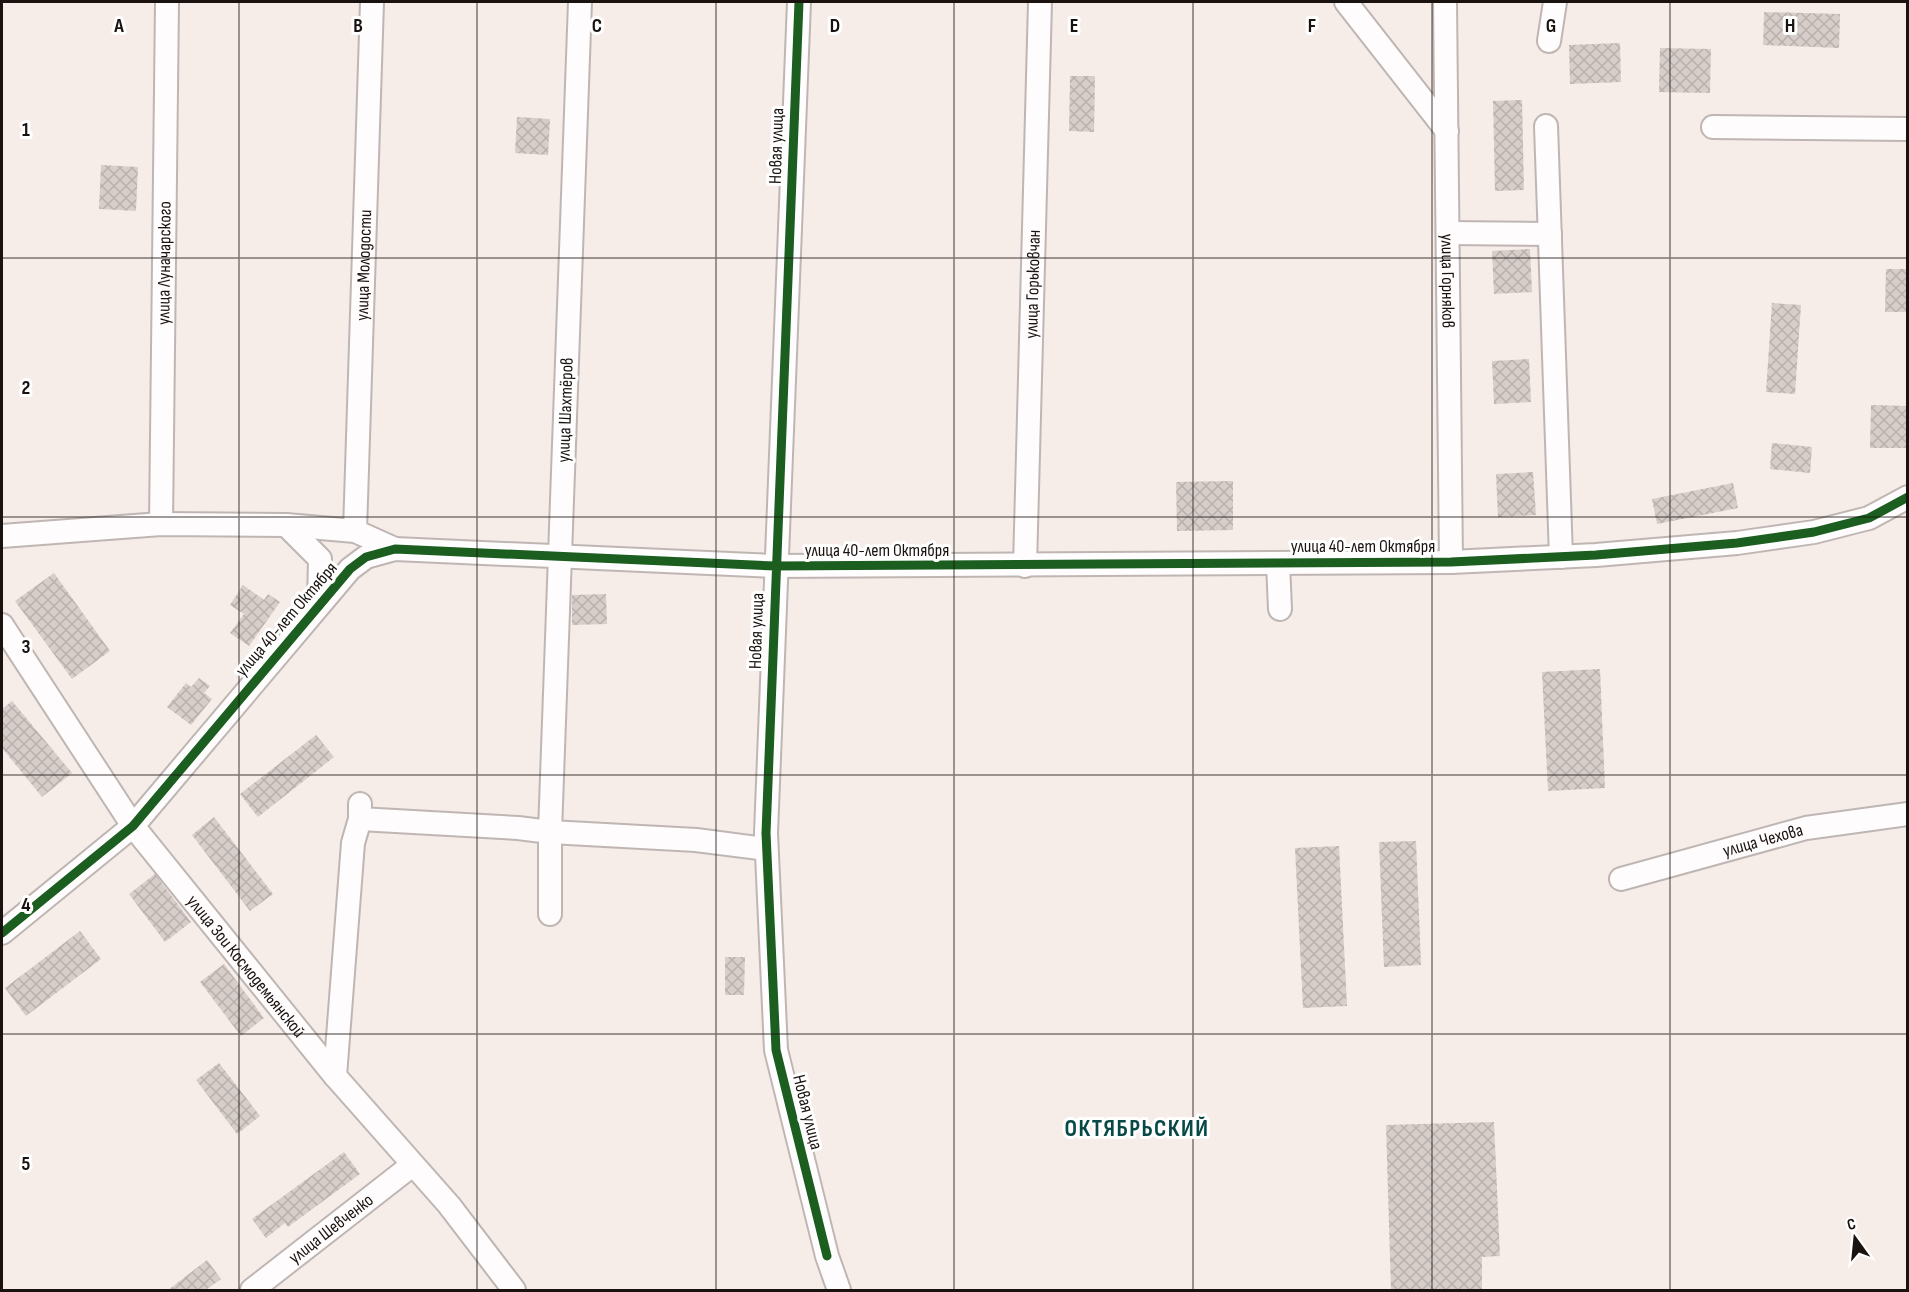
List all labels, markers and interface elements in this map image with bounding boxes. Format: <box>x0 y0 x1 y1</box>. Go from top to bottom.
text: A <box>113 14 124 38</box>
text: B <box>353 14 363 38</box>
text: C <box>592 14 602 38</box>
text: D <box>830 14 840 38</box>
text: E <box>1070 14 1078 38</box>
text: F <box>1308 14 1316 38</box>
text: G <box>1546 14 1556 38</box>
text: H <box>1785 14 1795 38</box>
street label: Новая улица <box>765 108 788 184</box>
text: 1 <box>22 118 30 142</box>
street label: улица Луначарского <box>153 201 176 325</box>
street label: улица Молодости <box>352 209 376 321</box>
street label: улица Горьковчан <box>1021 229 1045 339</box>
street label: улица Горняков <box>1436 234 1458 328</box>
street label: улица Шахтёров <box>553 357 578 463</box>
text: 2 <box>22 376 30 400</box>
street label: улица 40-лет Октября <box>1291 536 1435 557</box>
street label: улица 40-лет Октября <box>805 540 949 561</box>
street label: улица 40-лет Октября <box>231 558 342 681</box>
street label: Новая улица <box>745 593 768 669</box>
text: 3 <box>22 635 31 659</box>
street label: улица Чехова <box>1720 819 1805 861</box>
street label: улица Зои Космодемьянской <box>182 891 309 1042</box>
text: 4 <box>21 893 31 917</box>
street label: Новая улица <box>788 1073 827 1152</box>
district label: ОКТЯБРЬСКИЙ <box>1064 1114 1210 1143</box>
text: 5 <box>22 1152 31 1176</box>
street label: улица Шевченко <box>285 1189 378 1268</box>
north arrow <box>1825 1208 1885 1268</box>
text: С <box>1845 1215 1858 1235</box>

